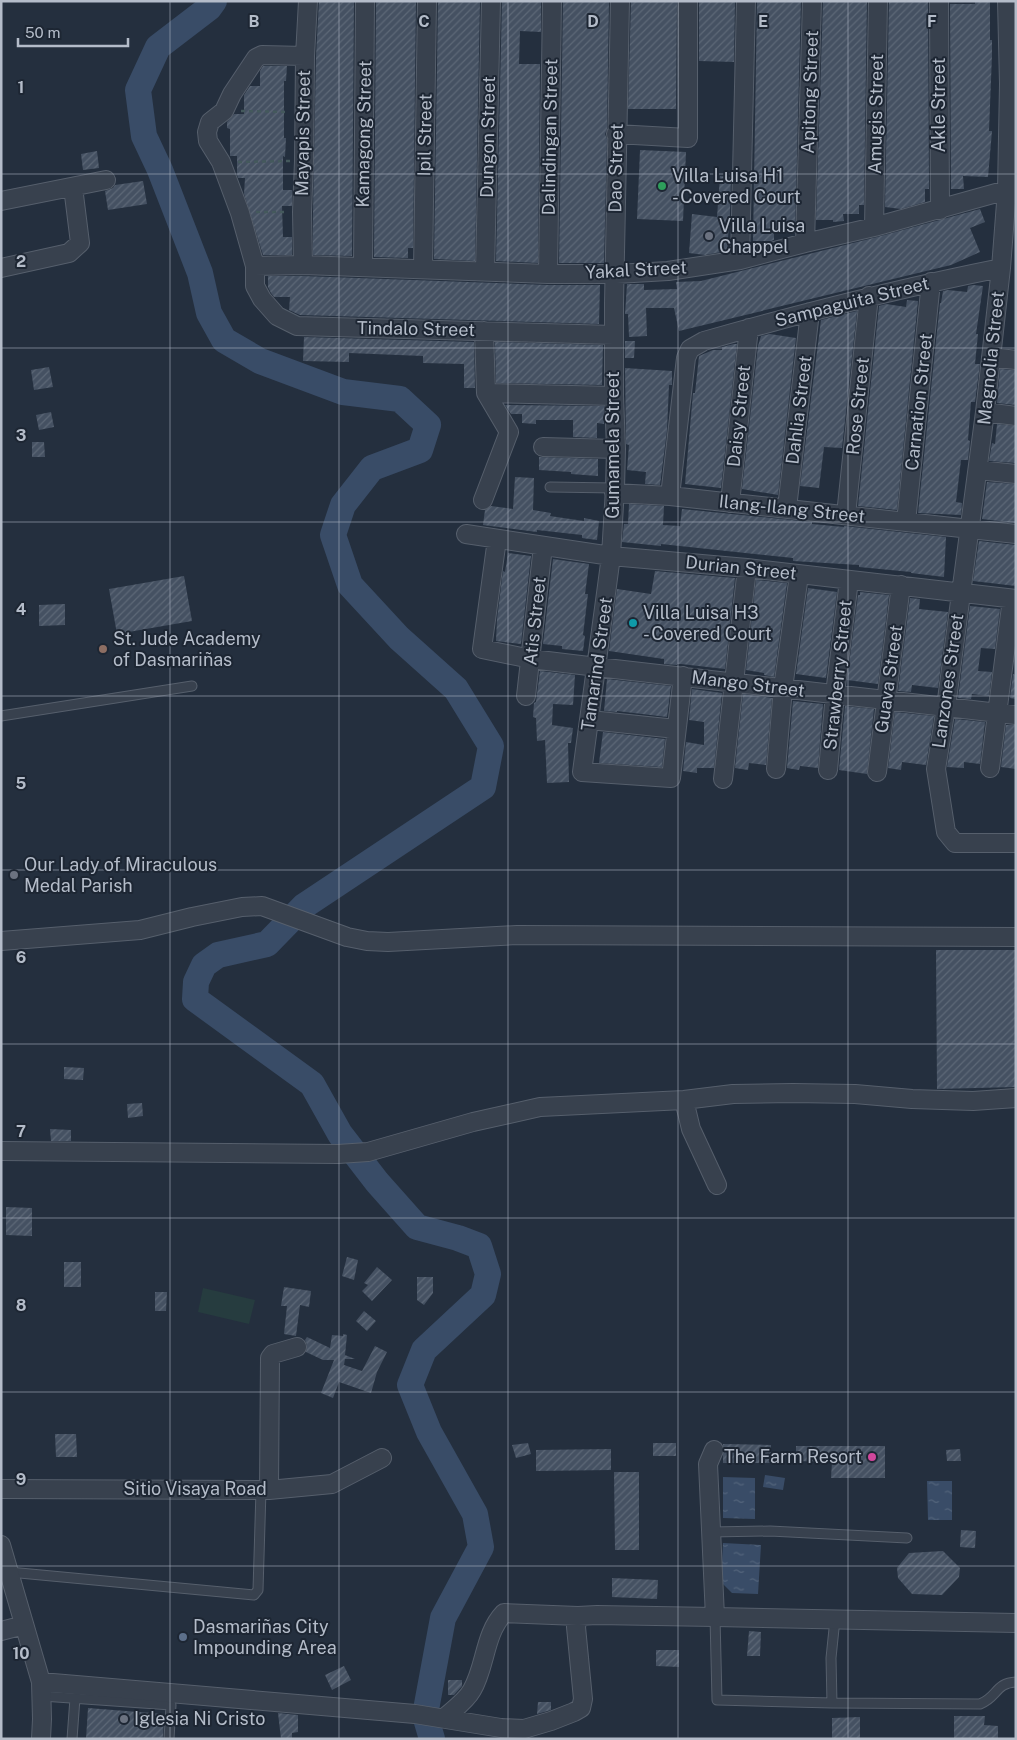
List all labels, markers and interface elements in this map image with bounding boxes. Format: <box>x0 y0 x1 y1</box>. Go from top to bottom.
text: B <box>249 12 260 31</box>
text: C <box>418 12 430 31</box>
text: D <box>587 12 599 31</box>
text: E <box>758 12 768 31</box>
text: F <box>927 12 937 31</box>
scale bar <box>18 15 128 47</box>
text: 50 m <box>25 24 60 41</box>
street label: Apitong Street <box>797 30 822 154</box>
street label: Amugis Street <box>864 54 887 174</box>
street label: Dalindingan Street <box>538 58 561 216</box>
street label: Akle Street <box>928 58 949 152</box>
street label: Kamagong Street <box>352 60 375 208</box>
street label: Mayapis Street <box>291 70 314 196</box>
street label: Dungon Street <box>476 76 499 198</box>
text: 1 <box>18 78 24 97</box>
street label: Ipil Street <box>413 93 436 177</box>
street label: Dao Street <box>604 123 627 213</box>
place label: Villa Luisa H1 - Covered Court <box>672 165 801 207</box>
marker: Villa Luisa H1 - Covered Court <box>656 180 668 192</box>
place label: Villa Luisa Chappel <box>719 215 805 257</box>
marker: Villa Luisa Chappel <box>703 230 715 242</box>
text: 2 <box>16 252 26 271</box>
street label: Yakal Street <box>585 256 687 283</box>
street label: Sampaguita Street <box>773 272 931 331</box>
street label: Magnolia Street <box>973 290 1008 426</box>
street label: Tindalo Street <box>357 317 475 340</box>
street label: Carnation Street <box>901 332 936 472</box>
street label: Dahlia Street <box>781 354 816 466</box>
street label: Rose Street <box>842 356 873 456</box>
street label: Daisy Street <box>723 364 754 468</box>
street label: Gumamela Street <box>602 371 623 519</box>
text: 3 <box>16 426 26 445</box>
street label: Ilang-Ilang Street <box>718 490 866 527</box>
street label: Durian Street <box>684 551 798 584</box>
street label: Atis Street <box>519 575 550 666</box>
street label: Tamarind Street <box>577 596 616 732</box>
street label: Strawberry Street <box>819 599 856 751</box>
text: 4 <box>16 600 27 619</box>
place label: Villa Luisa H3 - Covered Court <box>643 602 772 644</box>
street label: Lanzones Street <box>928 612 967 750</box>
marker: Villa Luisa H3 - Covered Court <box>627 617 639 629</box>
street label: Guava Street <box>871 623 906 734</box>
place label: St. Jude Academy of Dasmariñas <box>113 628 261 670</box>
marker: St. Jude Academy of Dasmariñas <box>97 643 109 655</box>
street label: Mango Street <box>690 666 806 701</box>
text: 5 <box>16 774 27 793</box>
place label: Our Lady of Miraculous Medal Parish <box>24 854 217 896</box>
marker: Our Lady of Miraculous Medal Parish <box>8 869 20 881</box>
text: 6 <box>16 948 26 967</box>
text: 7 <box>16 1122 26 1141</box>
text: 8 <box>16 1296 27 1315</box>
place label: The Farm Resort <box>724 1446 862 1467</box>
marker: The Farm Resort <box>866 1451 878 1463</box>
text: 9 <box>16 1470 26 1489</box>
street label: Sitio Visaya Road <box>123 1478 267 1499</box>
place label: Dasmariñas City Impounding Area <box>193 1616 337 1658</box>
marker: Dasmariñas City Impounding Area <box>177 1631 189 1643</box>
text: 10 <box>12 1644 30 1663</box>
place label: Iglesia Ni Cristo <box>134 1708 265 1729</box>
marker: Iglesia Ni Cristo <box>118 1713 130 1725</box>

